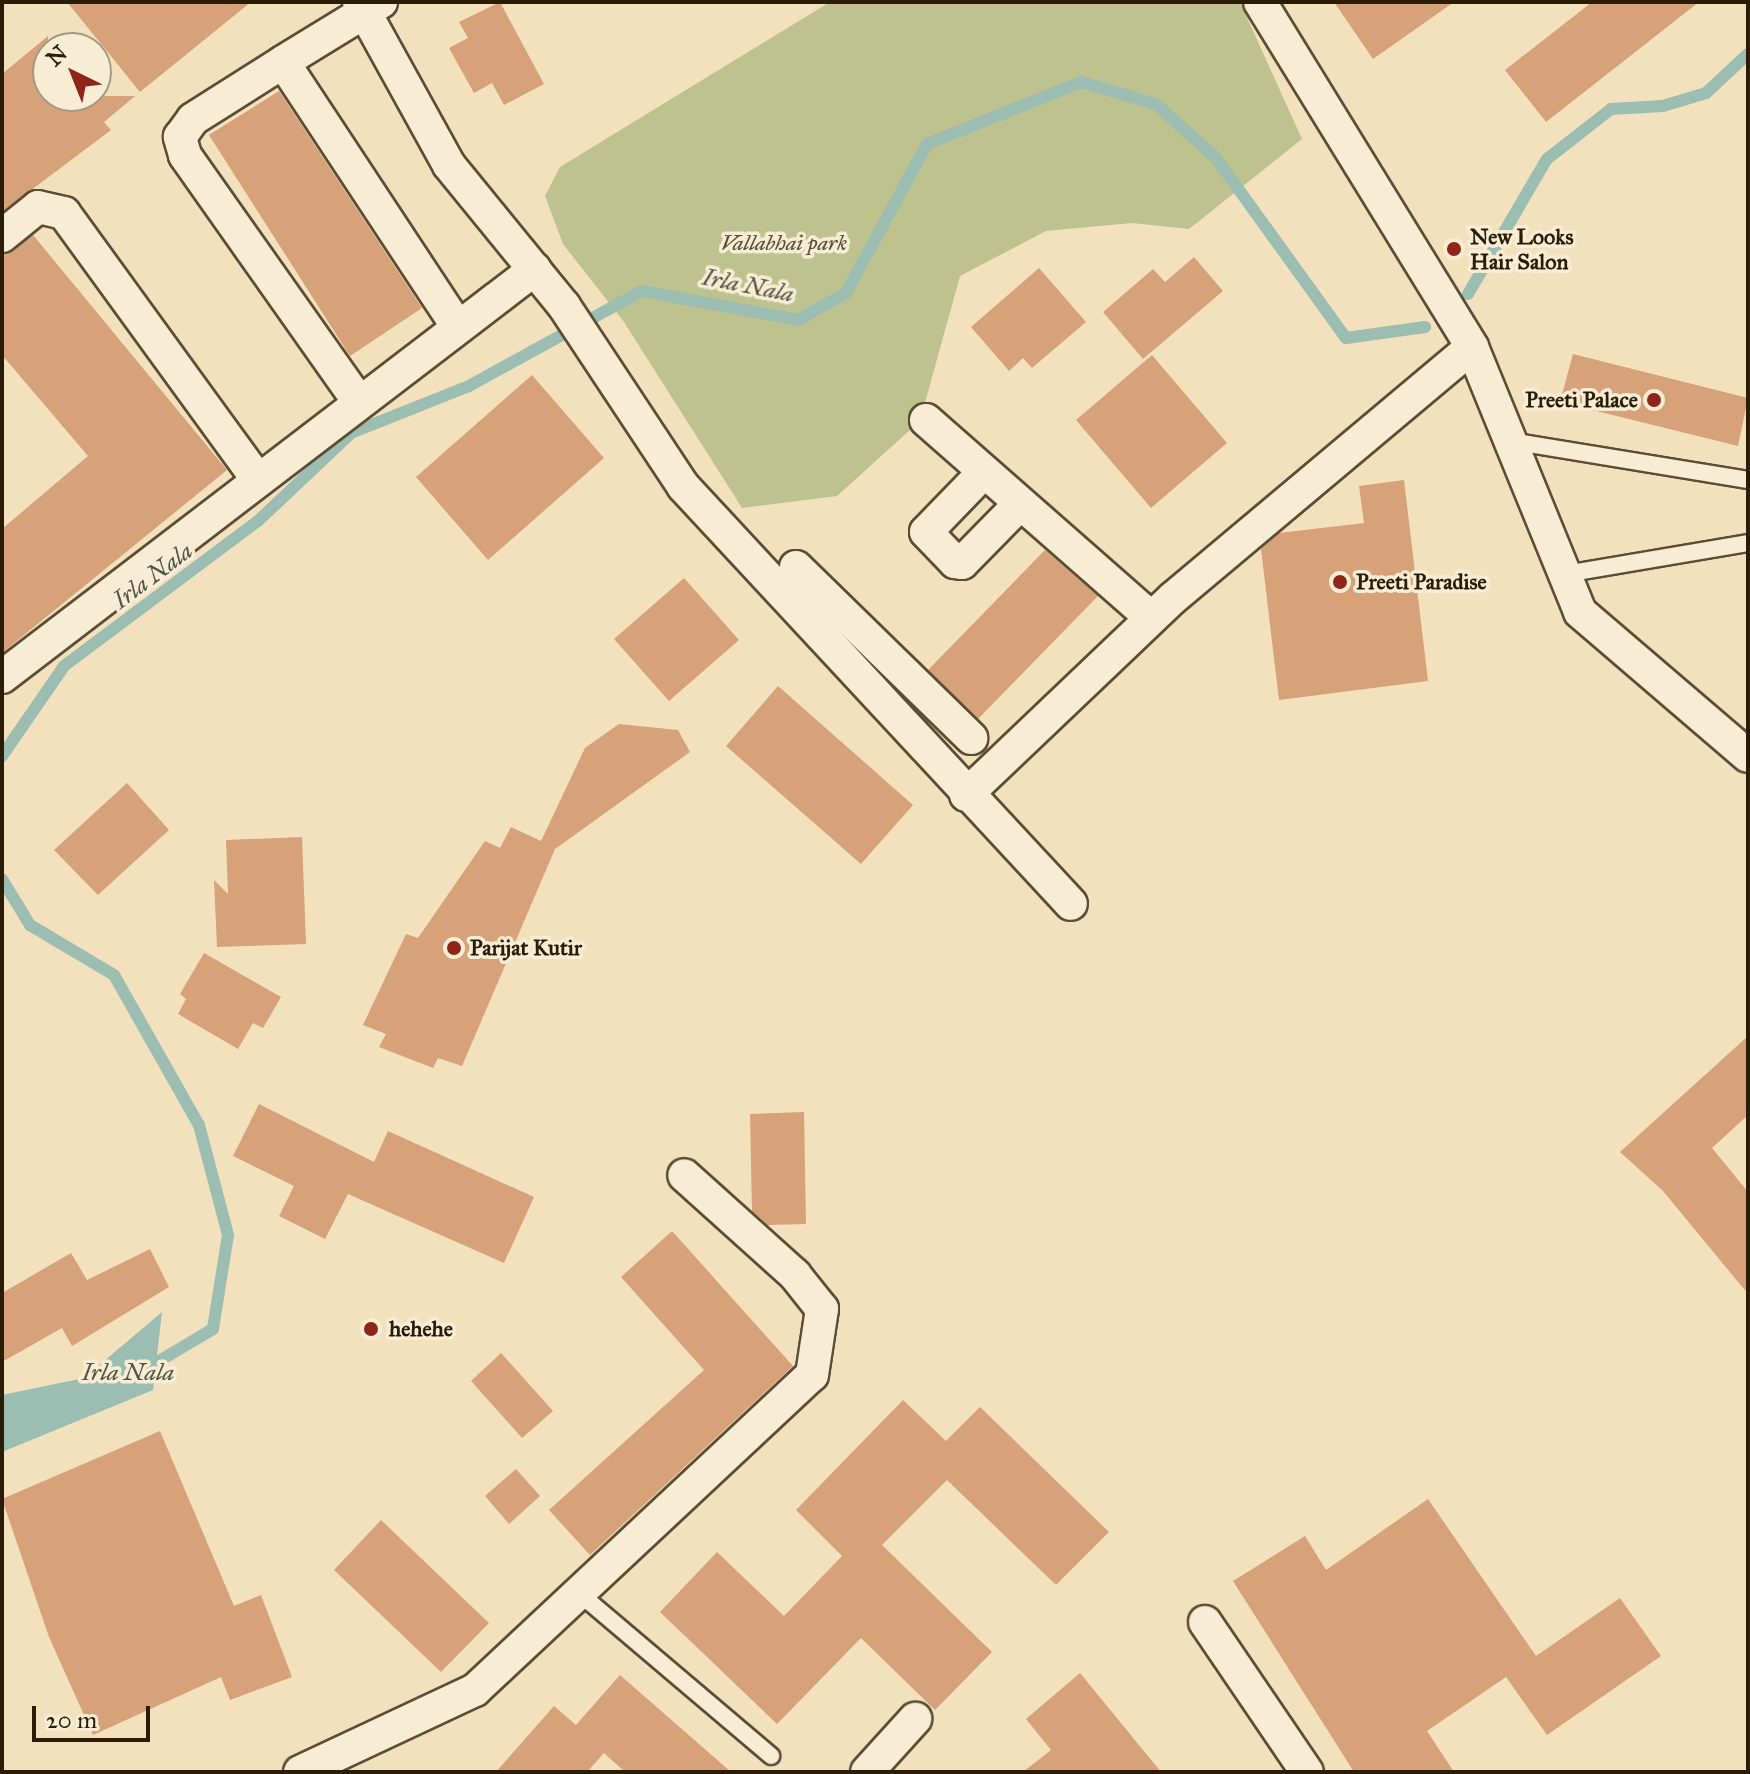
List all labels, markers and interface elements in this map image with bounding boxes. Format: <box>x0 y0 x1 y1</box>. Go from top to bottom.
north arrow <box>32 32 112 112</box>
text: N <box>41 39 73 72</box>
place label: New Looks Hair Salon <box>1470 223 1573 274</box>
park label: Vallabhai park <box>721 230 847 256</box>
marker: New Looks Hair Salon <box>1445 240 1463 258</box>
water label: Irla Nala <box>700 263 796 309</box>
place label: Preeti Palace <box>1525 387 1638 413</box>
marker: Preeti Palace <box>1645 391 1663 409</box>
water label: Irla Nala <box>108 537 198 615</box>
place label: Preeti Paradise <box>1356 569 1487 595</box>
marker: Preeti Paradise <box>1331 573 1349 591</box>
place label: Parijat Kutir <box>470 935 582 961</box>
marker: Parijat Kutir <box>445 939 463 957</box>
place label: hehehe <box>389 1316 453 1342</box>
marker: hehehe <box>360 1318 382 1340</box>
water label: Irla Nala <box>82 1359 174 1387</box>
scale bar <box>36 1690 154 1740</box>
text: 20 m <box>46 1705 97 1735</box>

